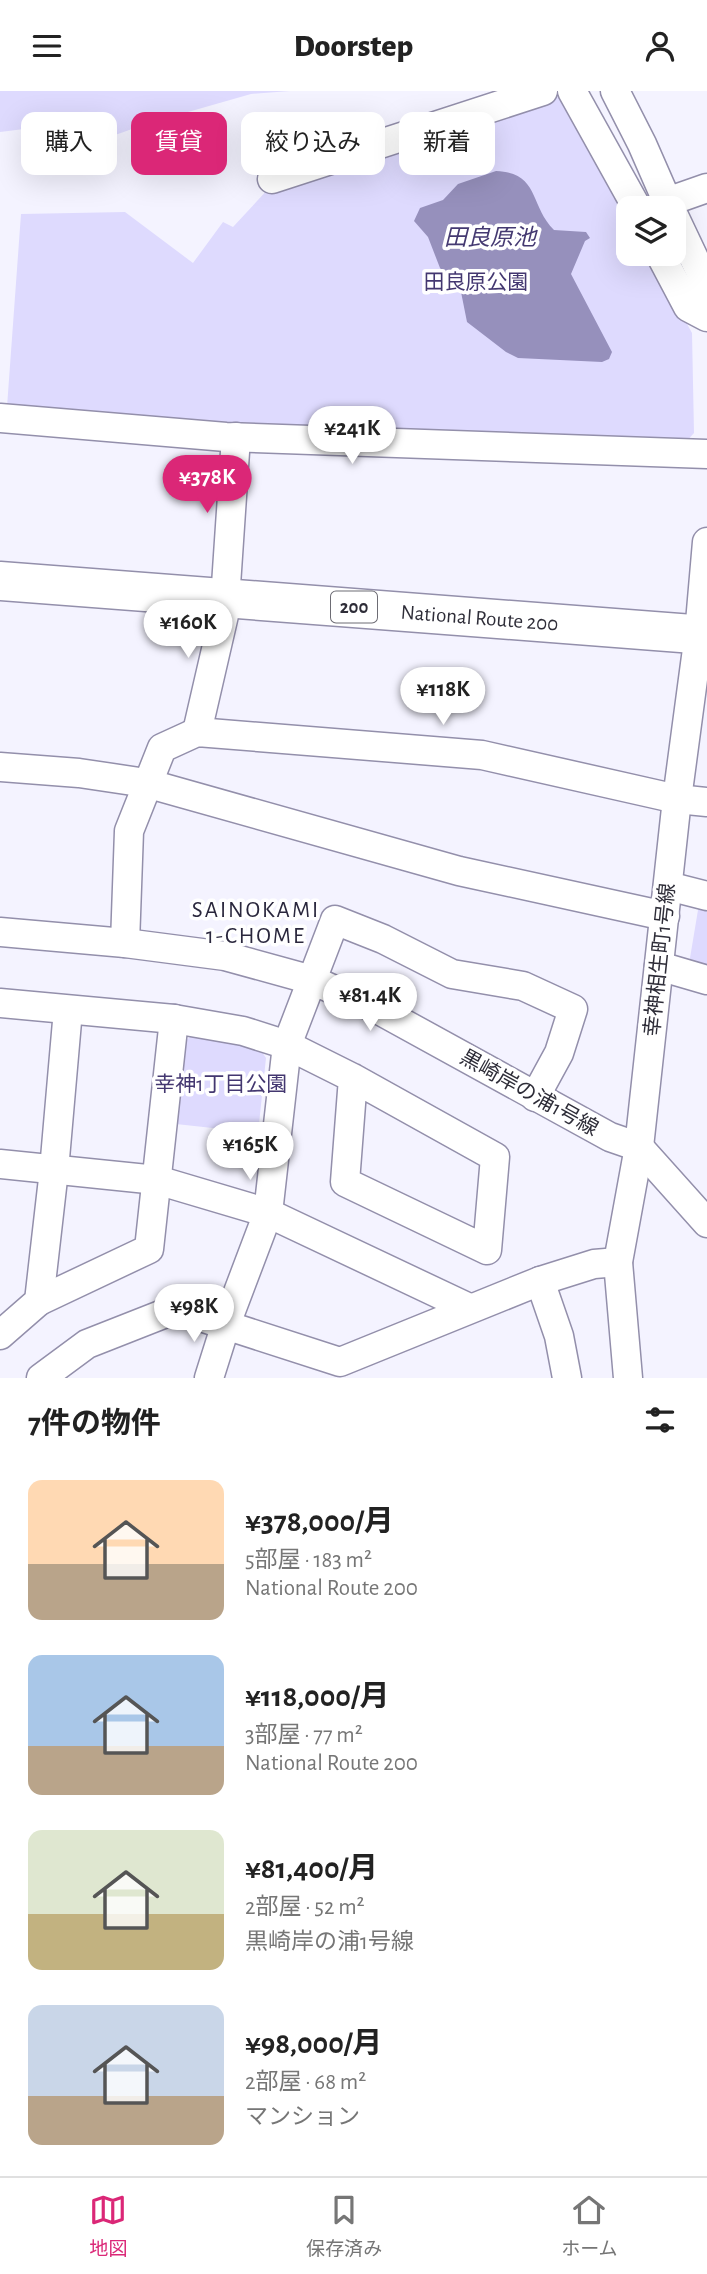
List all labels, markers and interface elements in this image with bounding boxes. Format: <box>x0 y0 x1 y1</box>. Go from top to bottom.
icon: menu <box>28 27 66 65</box>
icon: person <box>641 27 679 65</box>
text: Doorstep <box>294 30 413 62</box>
chip: 購入 <box>21 112 117 175</box>
chip: 賃貸 <box>131 112 227 175</box>
chip: 絞り込み <box>241 112 385 175</box>
chip: 新着 <box>399 112 495 175</box>
map controls <box>616 196 686 266</box>
button: layers <box>616 196 686 266</box>
water label: 田良原池 <box>444 225 538 250</box>
park label: 田良原公園 <box>424 271 529 293</box>
pin: ¥241K <box>303 407 401 466</box>
text: ¥241K <box>324 417 380 440</box>
pin: ¥378K <box>158 455 256 515</box>
text: ¥378K <box>179 466 235 489</box>
road number: 200 <box>331 591 377 622</box>
pin: ¥160K <box>139 601 237 660</box>
street label: National Route 200 <box>400 601 559 634</box>
text: ¥160K <box>160 611 216 634</box>
pin: ¥118K <box>394 667 492 727</box>
text: ¥118K <box>416 678 470 701</box>
street label: 幸神相生町1号線 <box>641 882 679 1038</box>
district label: SAINOKAMI 1-CHOME <box>192 899 320 948</box>
pin: ¥81.4K <box>313 974 427 1033</box>
text: ¥81.4K <box>339 984 401 1007</box>
street label: 黒崎岸の浦1号線 <box>456 1046 602 1140</box>
park label: 幸神1丁目公園 <box>154 1073 288 1095</box>
pin: ¥165K <box>201 1123 299 1182</box>
text: ¥165K <box>223 1133 277 1156</box>
pin: ¥98K <box>153 1285 235 1344</box>
text: ¥98K <box>170 1295 218 1318</box>
icon: filters <box>641 1401 679 1439</box>
text: 7件の物件 <box>28 1409 161 1439</box>
text: ¥378,000/月 <box>245 1507 394 1537</box>
icon: home <box>84 1508 168 1592</box>
text: 5部屋 · 183 m² <box>245 1549 372 1572</box>
text: National Route 200 <box>245 1577 418 1600</box>
text: ¥118,000/月 <box>245 1682 389 1712</box>
icon: home <box>84 1683 168 1767</box>
text: 3部屋 · 77 m² <box>245 1724 363 1747</box>
text: National Route 200 <box>245 1752 418 1775</box>
text: ¥81,400/月 <box>245 1854 378 1884</box>
icon: home <box>84 1858 168 1942</box>
text: 2部屋 · 52 m² <box>245 1896 365 1919</box>
text: 黒崎岸の浦1号線 <box>245 1931 414 1954</box>
text: ¥98,000/月 <box>245 2029 382 2059</box>
icon: home <box>84 2033 168 2117</box>
text: 2部屋 · 68 m² <box>245 2071 366 2094</box>
text: マンション <box>245 2106 360 2129</box>
tab: 地図 <box>89 2191 127 2261</box>
tab: 保存済み <box>306 2191 382 2261</box>
tab: ホーム <box>561 2191 618 2261</box>

